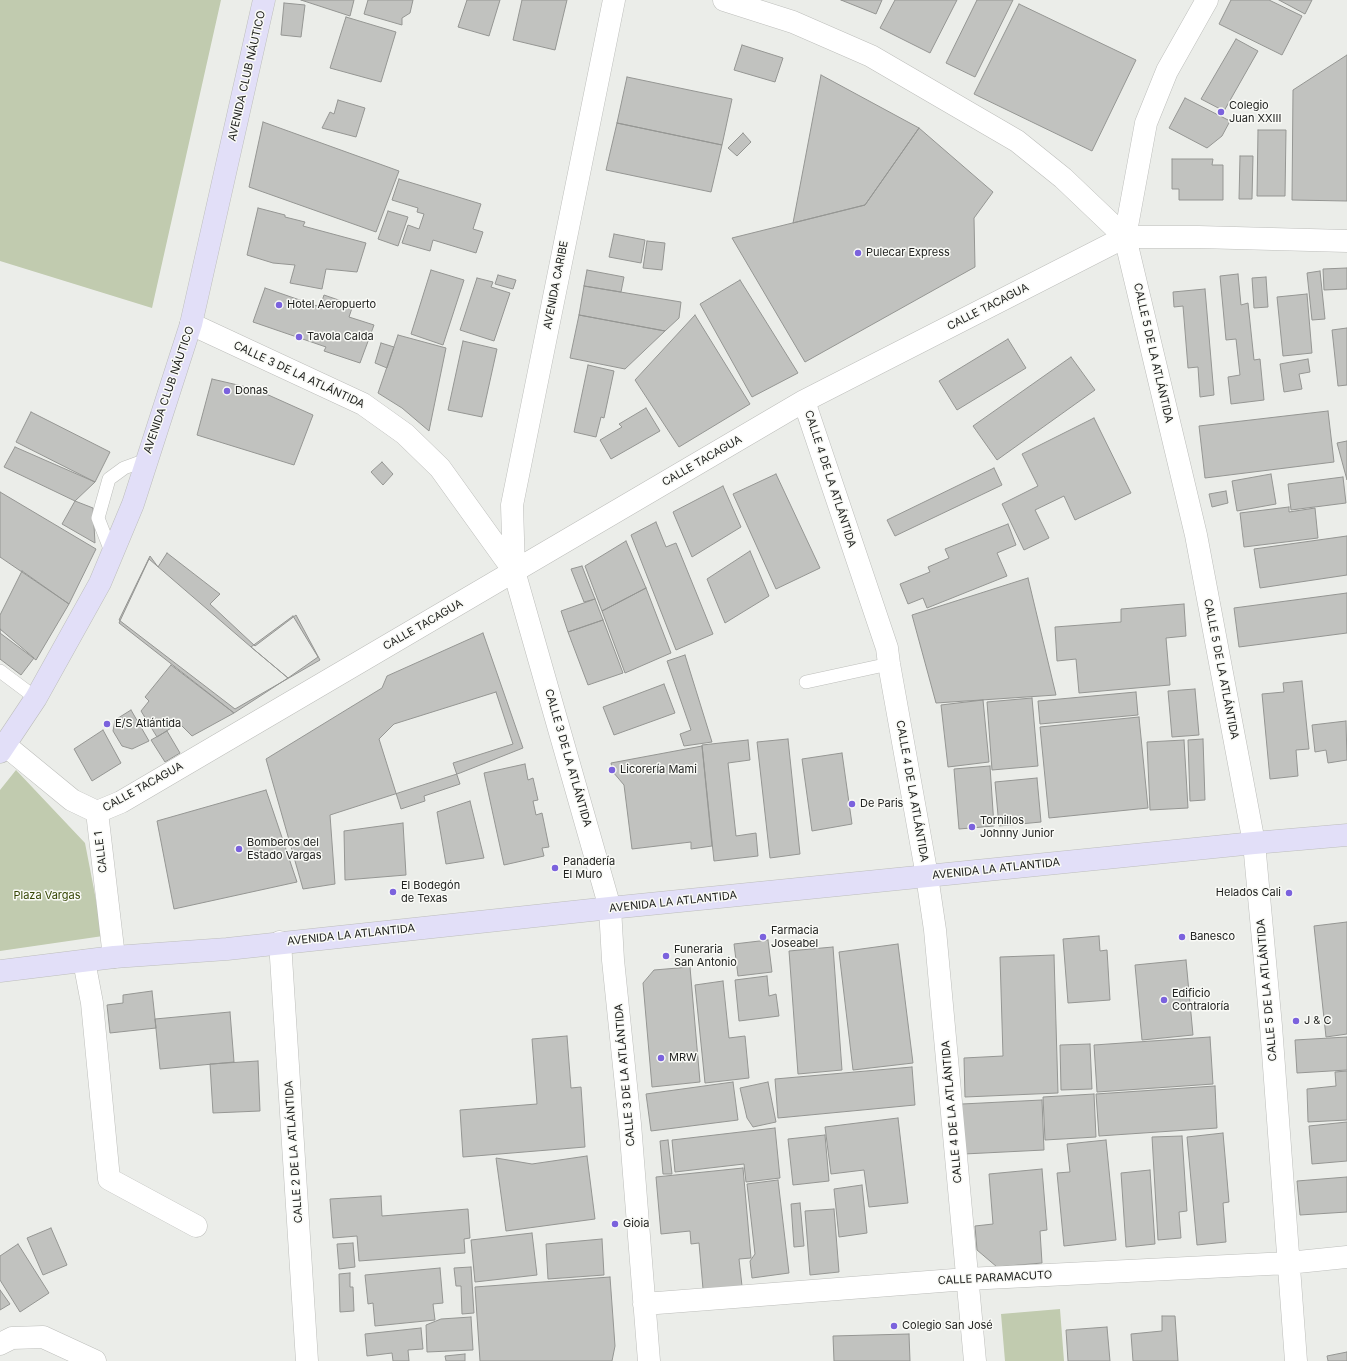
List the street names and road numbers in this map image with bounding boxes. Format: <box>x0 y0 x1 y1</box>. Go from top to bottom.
street label: AVENIDA CLUB NÁUTICO <box>226 9 268 143</box>
street label: AVENIDA CARIBE <box>541 240 571 330</box>
street label: CALLE TACAGUA <box>945 281 1031 333</box>
street label: CALLE 5 DE LA ATLÁNTIDA <box>1130 282 1176 424</box>
street label: AVENIDA CLUB NÁUTICO <box>141 325 197 455</box>
street label: CALLE 3 DE LA ATLÁNTIDA <box>231 339 367 411</box>
street label: CALLE 4 DE LA ATLÁNTIDA <box>802 409 858 549</box>
street label: CALLE TACAGUA <box>660 433 744 489</box>
street label: CALLE TACAGUA <box>381 597 465 653</box>
street label: CALLE 5 DE LA ATLÁNTIDA <box>1201 598 1241 740</box>
street label: CALLE 3 DE LA ATLÁNTIDA <box>542 687 594 829</box>
street label: CALLE 4 DE LA ATLÁNTIDA <box>893 719 931 863</box>
street label: CALLE TACAGUA <box>101 759 185 815</box>
street label: CALLE 1 <box>92 830 110 874</box>
street label: AVENIDA LA ATLANTIDA <box>931 856 1061 882</box>
street label: AVENIDA LA ATLANTIDA <box>608 889 738 915</box>
street label: CALLE 5 DE LA ATLÁNTIDA <box>1254 918 1280 1062</box>
street label: AVENIDA LA ATLANTIDA <box>286 922 416 948</box>
street label: CALLE 3 DE LA ATLÁNTIDA <box>612 1003 638 1147</box>
street label: CALLE 4 DE LA ATLÁNTIDA <box>939 1040 965 1184</box>
street label: CALLE 2 DE LA ATLÁNTIDA <box>282 1080 306 1224</box>
street label: CALLE PARAMACUTO <box>937 1268 1053 1288</box>

